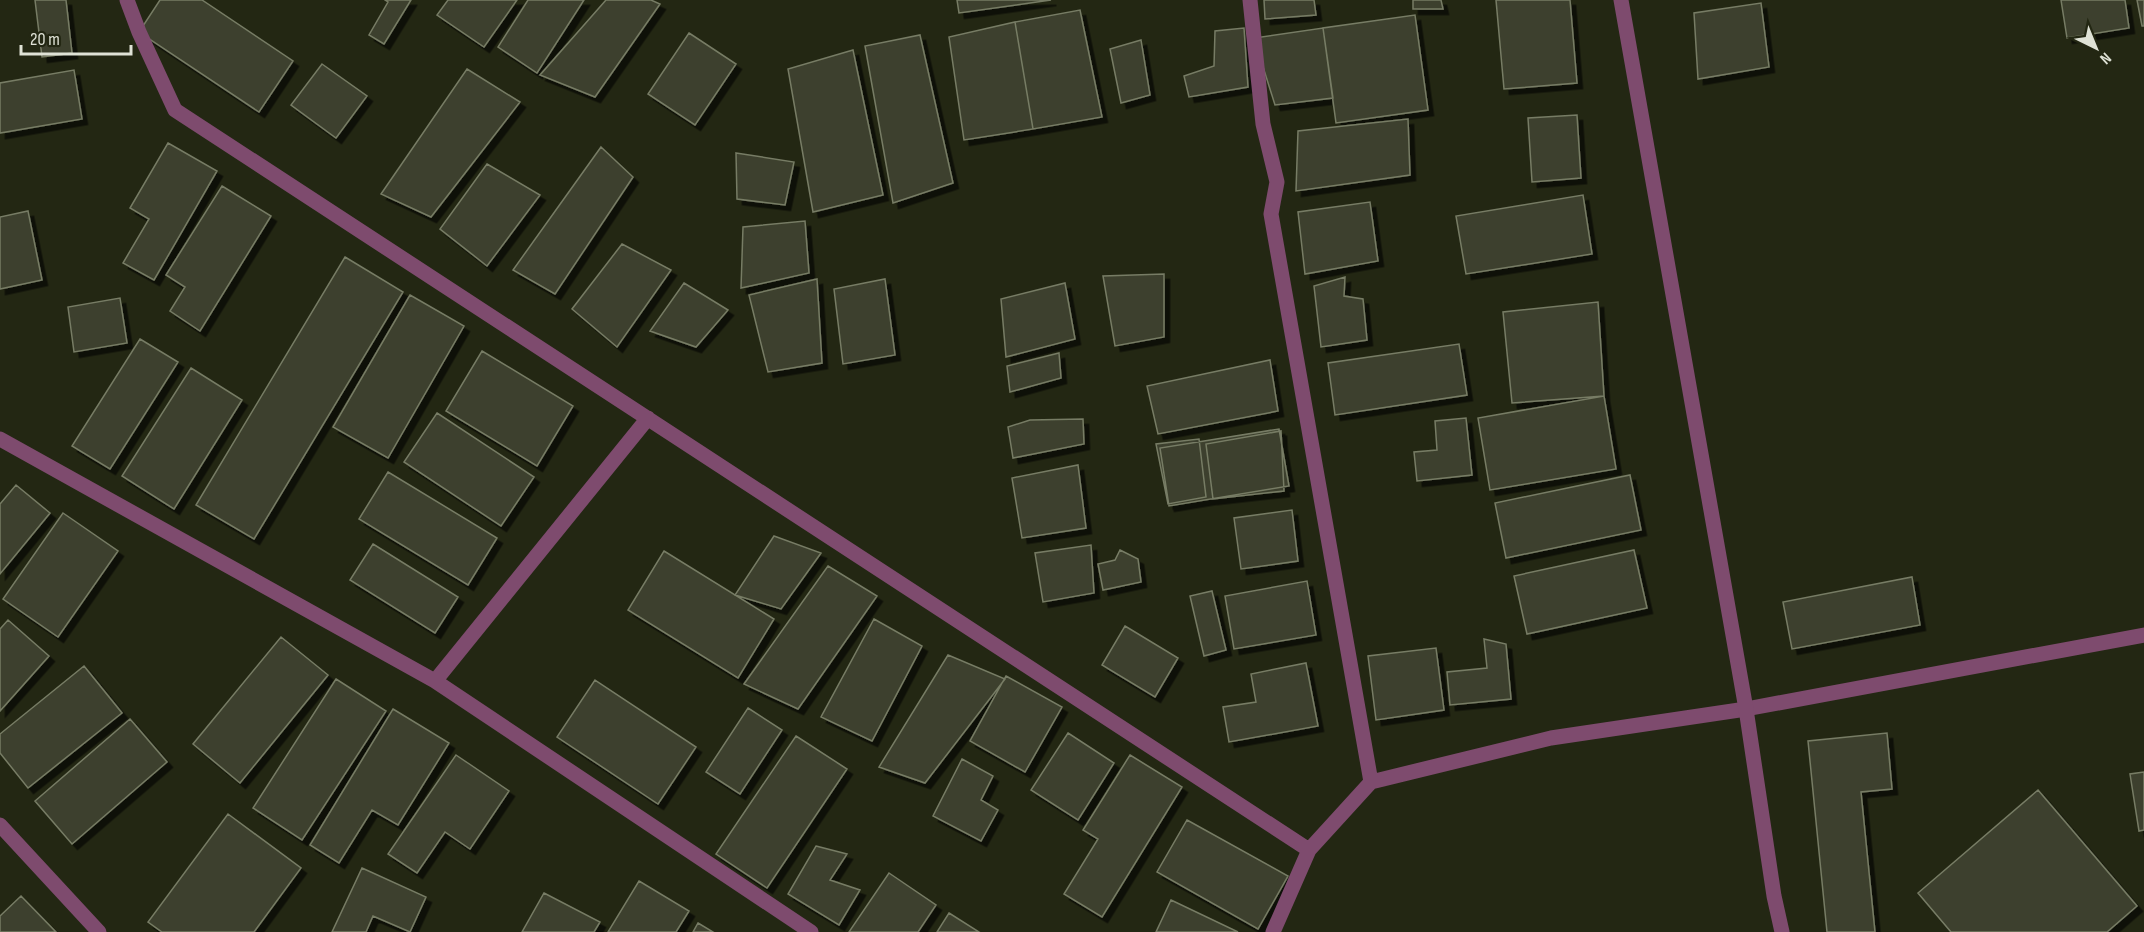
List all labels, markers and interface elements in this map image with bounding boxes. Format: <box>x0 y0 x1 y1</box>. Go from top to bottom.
scale bar <box>21 18 130 56</box>
north arrow <box>2066 18 2126 78</box>
text: 20 m <box>30 29 60 50</box>
text: N <box>2096 48 2115 68</box>

